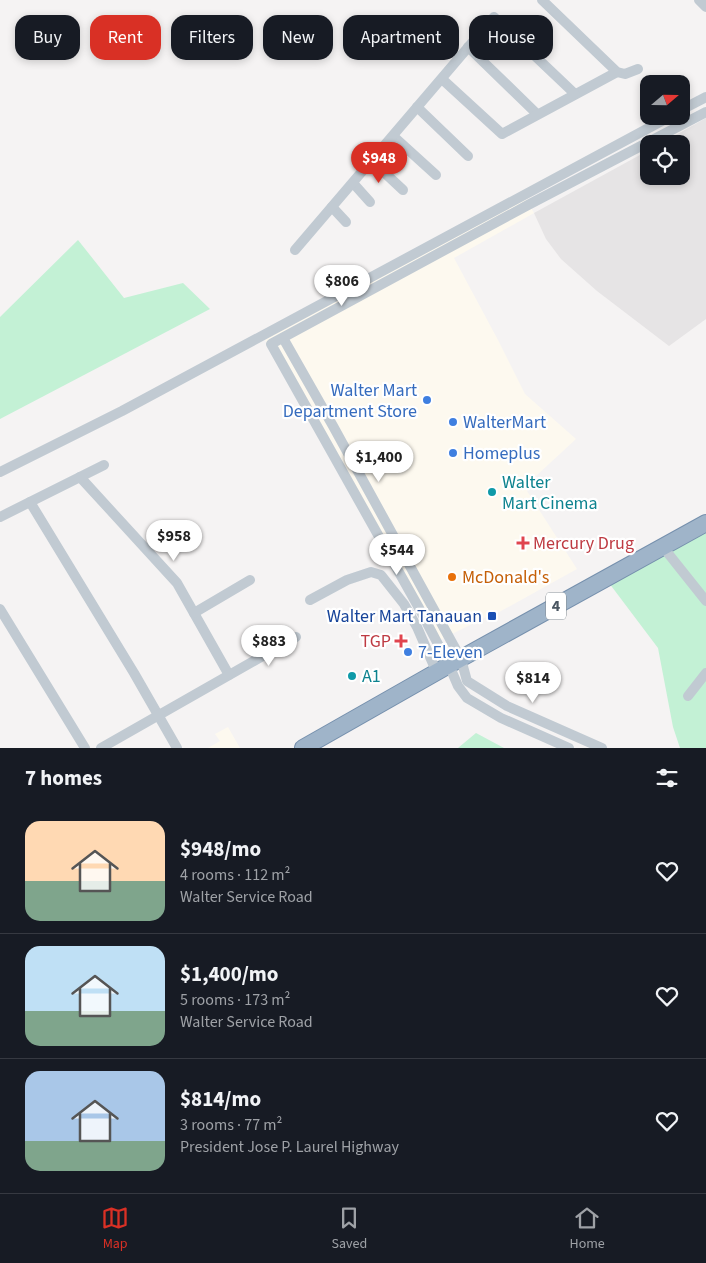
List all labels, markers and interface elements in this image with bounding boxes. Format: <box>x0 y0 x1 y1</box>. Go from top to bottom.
chip: Buy <box>15 15 80 60</box>
chip: Rent <box>90 15 161 60</box>
chip: Filters <box>171 15 253 60</box>
chip: New <box>263 15 333 60</box>
chip: Apartment <box>343 15 459 60</box>
chip: House <box>469 15 553 60</box>
north arrow <box>640 75 690 125</box>
map controls <box>640 75 690 185</box>
button: locate <box>640 135 690 185</box>
pin: $948 <box>349 142 409 184</box>
text: $948 <box>362 147 396 169</box>
pin: $806 <box>312 264 372 307</box>
text: $806 <box>325 270 359 292</box>
place label: Walter Mart Department Store <box>283 378 417 424</box>
marker: Walter Mart Department Store <box>421 394 433 406</box>
place label: WalterMart <box>463 410 546 435</box>
marker: WalterMart <box>447 416 459 428</box>
pin: $1,400 <box>338 440 420 483</box>
place label: Homeplus <box>463 441 540 466</box>
text: $1,400 <box>355 446 403 468</box>
marker: Homeplus <box>447 447 459 459</box>
place label: Walter Mart Cinema <box>502 470 598 516</box>
marker: Walter Mart Cinema <box>486 486 498 498</box>
pin: $958 <box>144 520 204 562</box>
text: $958 <box>157 525 191 547</box>
place label: Mercury Drug <box>533 531 634 556</box>
pin: $544 <box>367 534 427 576</box>
marker: Mercury Drug <box>517 537 529 549</box>
text: $544 <box>380 539 414 561</box>
place label: McDonald's <box>462 565 549 590</box>
marker: McDonald's <box>446 571 458 583</box>
road number: 4 <box>546 592 566 620</box>
place label: Walter Mart Tanauan <box>327 604 482 629</box>
marker: Walter Mart Tanauan <box>486 610 498 622</box>
pin: $883 <box>239 624 299 667</box>
place label: TGP <box>360 629 391 654</box>
text: $883 <box>252 630 286 652</box>
marker: TGP <box>395 635 407 647</box>
place label: 7-Eleven <box>418 640 483 665</box>
marker: 7-Eleven <box>402 646 414 658</box>
pin: $814 <box>503 662 563 704</box>
place label: A1 <box>362 664 381 689</box>
text: $814 <box>516 667 550 689</box>
marker: A1 <box>346 670 358 682</box>
text: 7 homes <box>25 763 102 793</box>
icon: filters <box>653 764 681 792</box>
text: $948/mo <box>180 834 261 864</box>
icon: home <box>65 841 125 901</box>
icon: heart <box>653 857 681 885</box>
text: 4 rooms · 112 m² <box>180 864 290 886</box>
text: Walter Service Road <box>180 886 313 908</box>
text: $1,400/mo <box>180 959 279 989</box>
icon: home <box>65 966 125 1026</box>
icon: heart <box>653 982 681 1010</box>
text: 5 rooms · 173 m² <box>180 989 290 1011</box>
text: Walter Service Road <box>180 1011 313 1033</box>
text: $814/mo <box>180 1084 261 1114</box>
icon: home <box>65 1091 125 1151</box>
icon: heart <box>653 1107 681 1135</box>
text: 3 rooms · 77 m² <box>180 1114 282 1136</box>
text: President Jose P. Laurel Highway <box>180 1136 399 1158</box>
tab: Map <box>101 1204 129 1254</box>
tab: Saved <box>331 1204 367 1254</box>
tab: Home <box>570 1204 605 1254</box>

